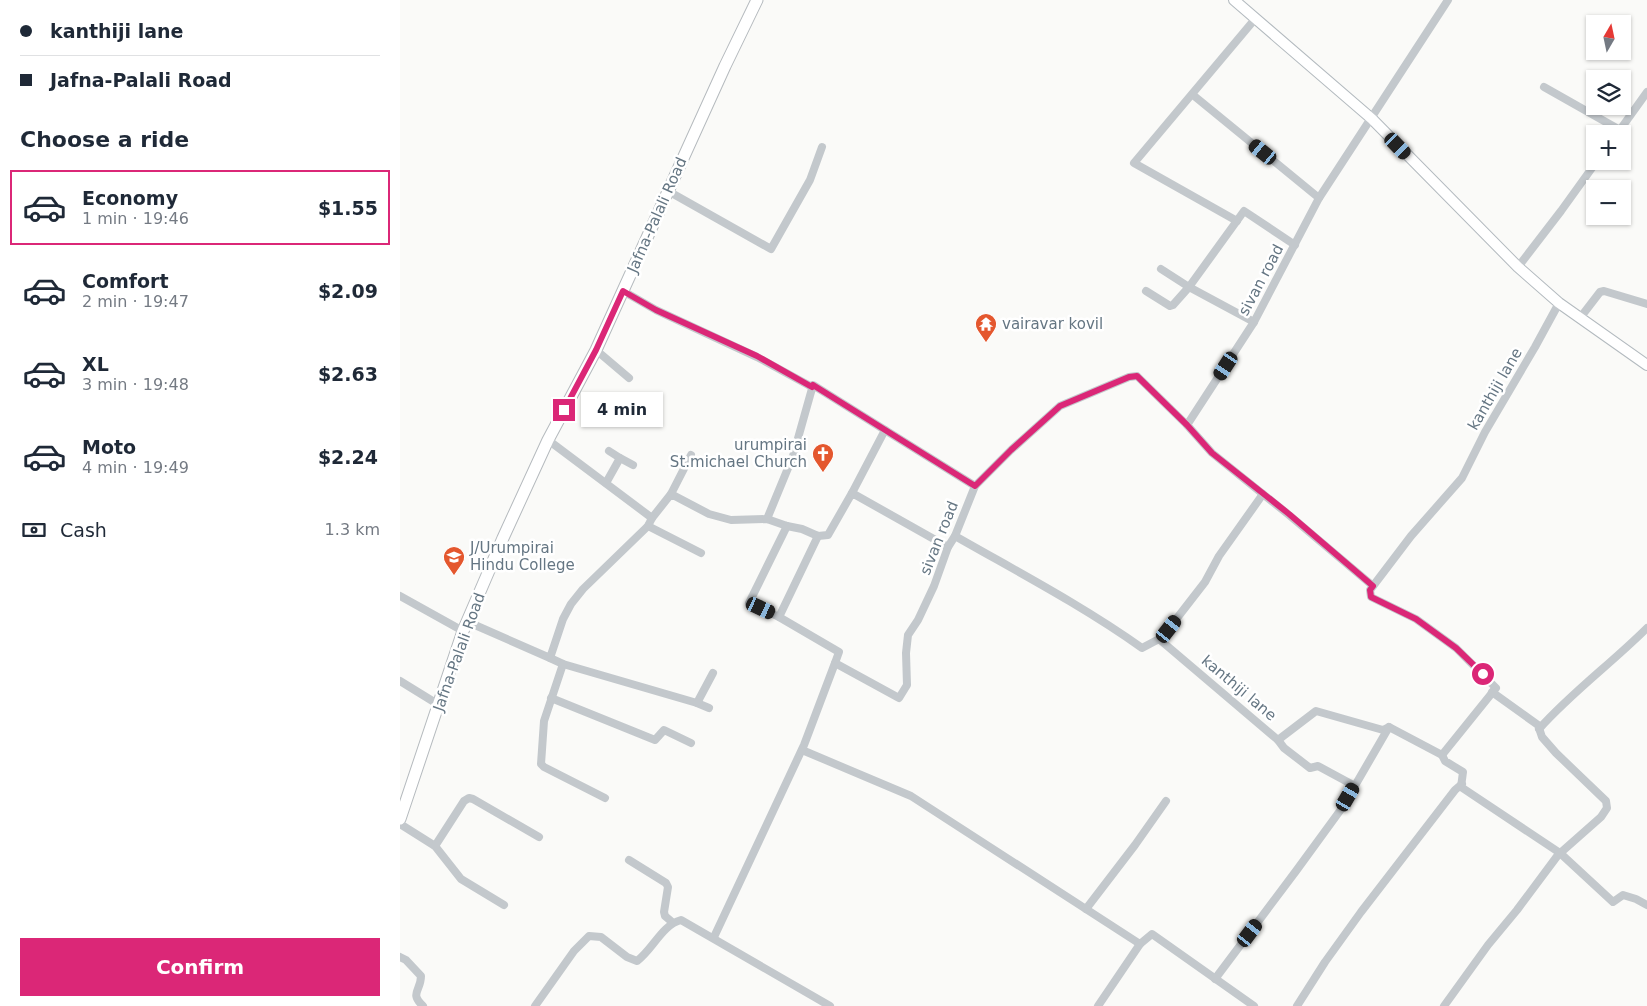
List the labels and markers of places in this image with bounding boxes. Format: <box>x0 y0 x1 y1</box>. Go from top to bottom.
temple icon: vairavar kovil <box>974 312 998 343</box>
place label: vairavar kovil <box>1002 315 1103 333</box>
place label: urumpirai St.michael Church <box>670 436 807 471</box>
church icon: urumpirai St.michael Church <box>811 442 835 473</box>
place label: J/Urumpirai Hindu College <box>469 539 575 574</box>
school or university icon: J/Urumpirai Hindu College <box>442 545 466 576</box>

